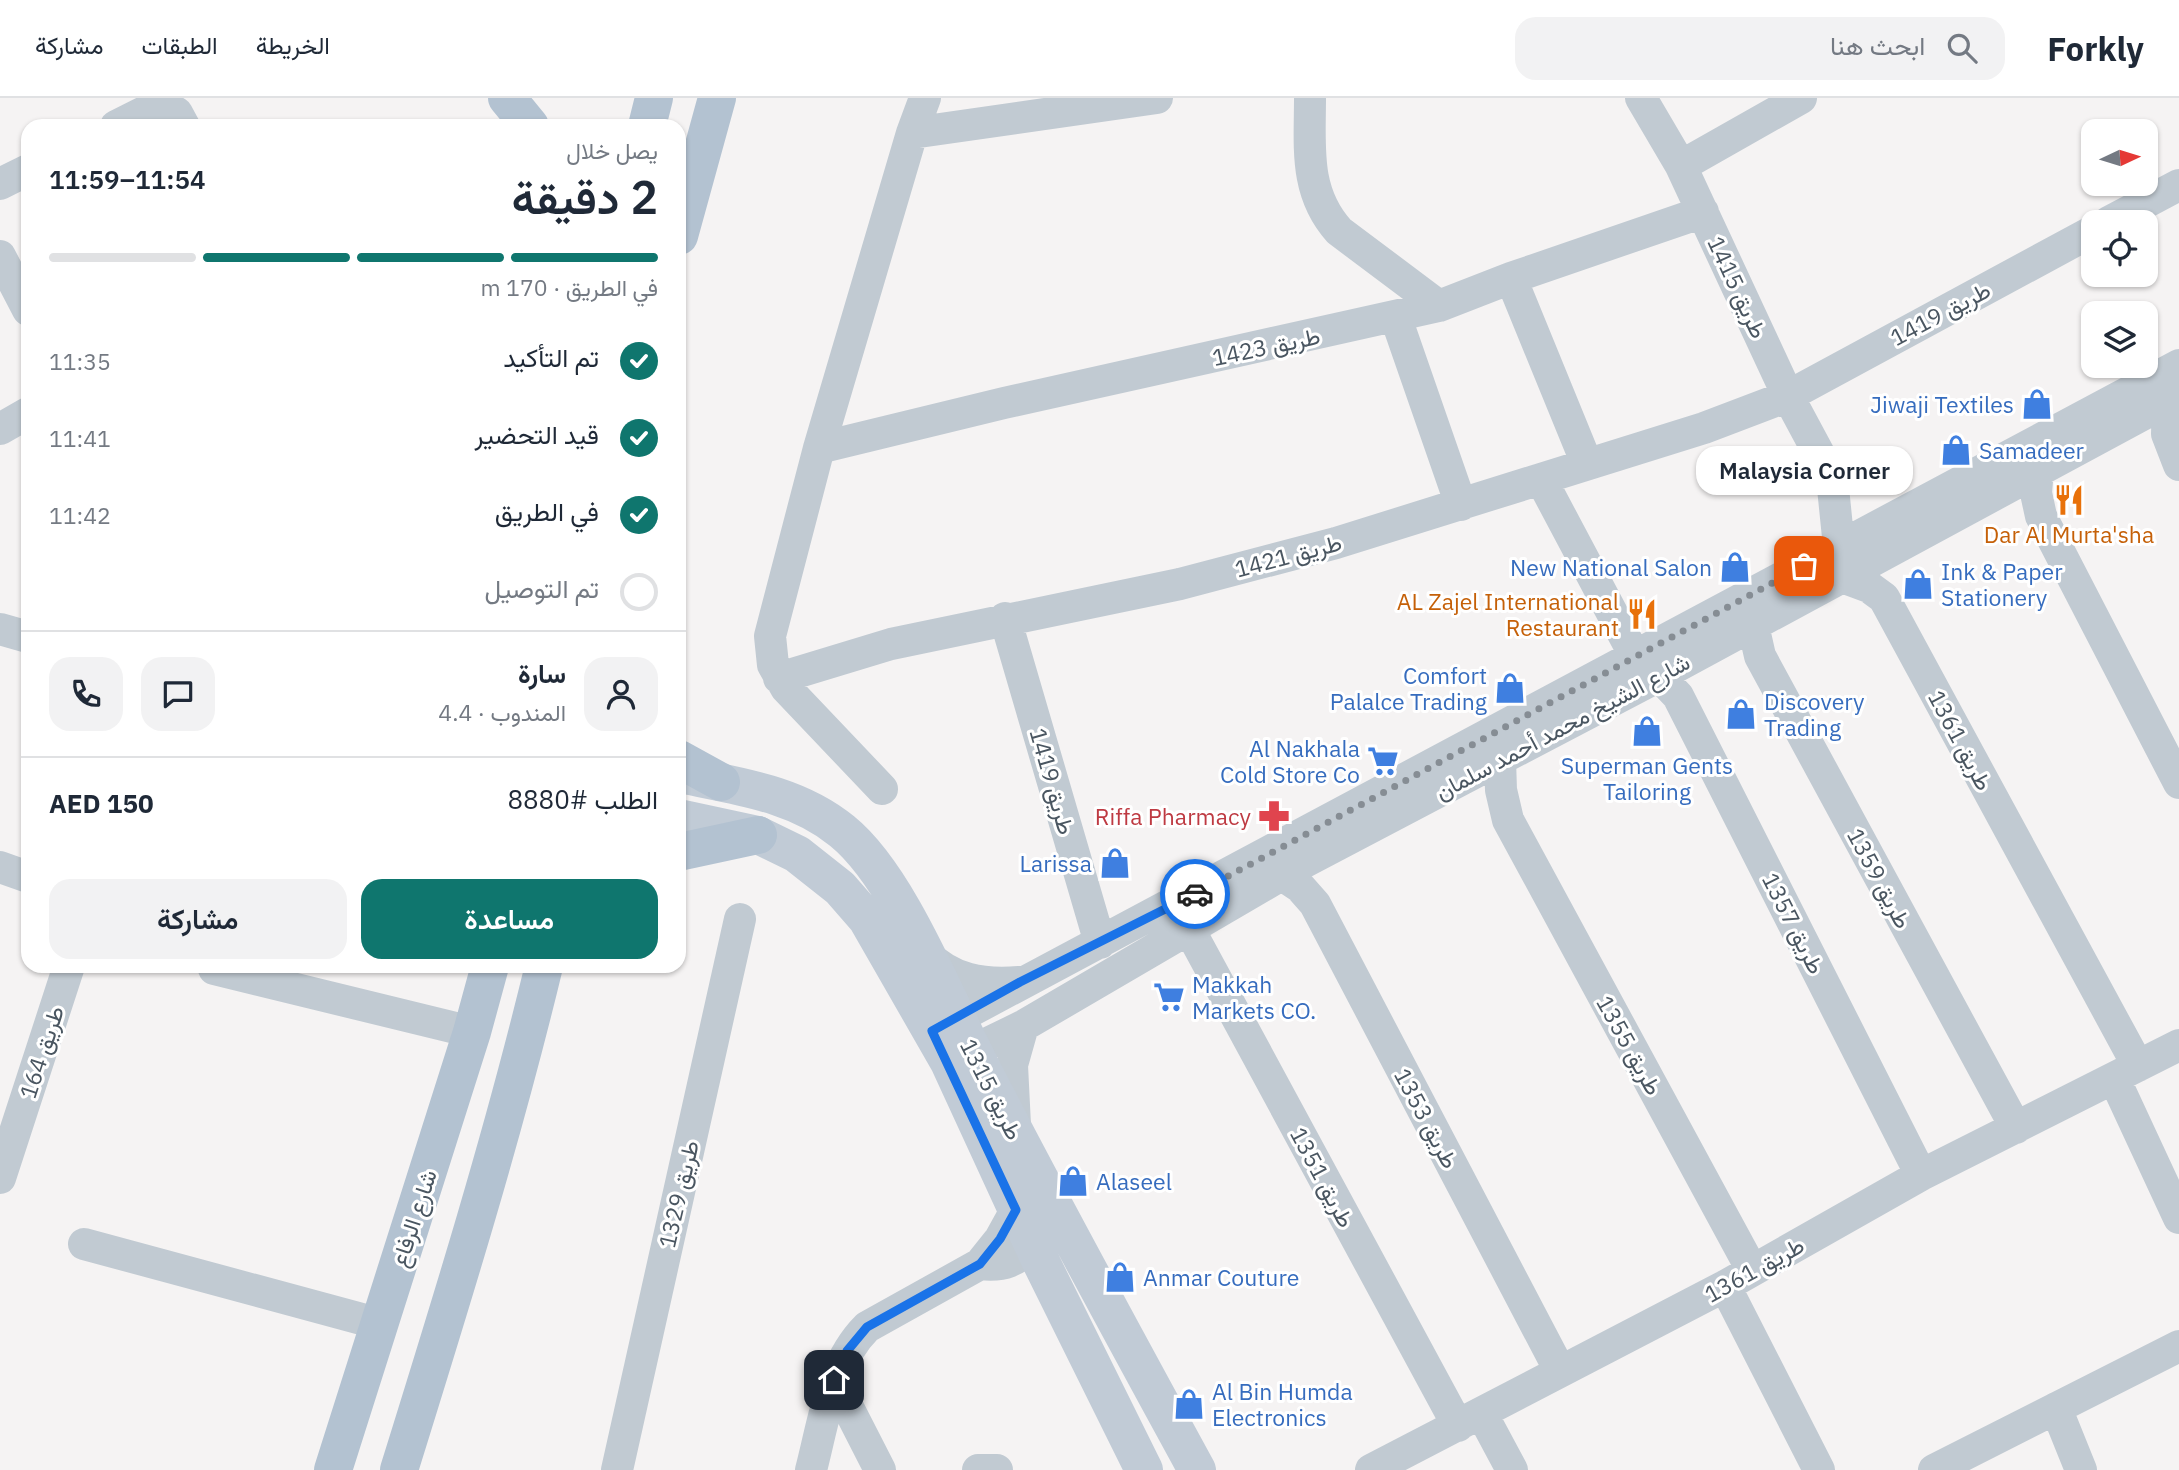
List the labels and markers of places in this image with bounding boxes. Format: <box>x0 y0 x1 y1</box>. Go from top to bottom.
shop icon: Jiwaji Textiles <box>2020 387 2054 421</box>
place label: Jiwaji Textiles <box>1870 389 2014 419</box>
shop icon: Samadeer <box>1939 433 1973 467</box>
place label: Samadeer <box>1979 435 2085 465</box>
callout: Malaysia Corner <box>1696 447 1912 496</box>
restaurant icon: Dar Al Murta'sha <box>2052 483 2086 517</box>
place label: Dar Al Murta'sha <box>1984 519 2154 549</box>
pin <box>1774 536 1834 596</box>
shop icon: New National Salon <box>1718 550 1752 584</box>
place label: New National Salon <box>1510 552 1712 582</box>
place label: Ink & Paper Stationery <box>1941 556 2063 612</box>
shop icon: Ink & Paper Stationery <box>1901 567 1935 601</box>
place label: AL Zajel International Restaurant <box>1397 586 1619 642</box>
restaurant icon: AL Zajel International Restaurant <box>1625 597 1659 631</box>
place label: Comfort Palalce Trading <box>1330 660 1487 716</box>
shop icon: Comfort Palalce Trading <box>1493 671 1527 705</box>
place label: Discovery Trading <box>1764 686 1865 742</box>
shop icon: Discovery Trading <box>1724 697 1758 731</box>
shop icon: Superman Gents Tailoring <box>1630 714 1664 748</box>
place label: Al Nakhala Cold Store Co <box>1220 733 1360 789</box>
supermarket icon: Al Nakhala Cold Store Co <box>1366 744 1400 778</box>
place label: Superman Gents Tailoring <box>1561 750 1733 806</box>
pharmacy icon: Riffa Pharmacy <box>1257 799 1291 833</box>
place label: Riffa Pharmacy <box>1095 801 1252 831</box>
shop icon: Larissa <box>1098 846 1132 880</box>
place label: Larissa <box>1019 848 1092 878</box>
place label: Makkah Markets CO. <box>1192 969 1316 1025</box>
supermarket icon: Makkah Markets CO. <box>1152 980 1186 1014</box>
shop icon: Alaseel <box>1056 1164 1090 1198</box>
place label: Alaseel <box>1096 1166 1172 1196</box>
shop icon: Anmar Couture <box>1103 1260 1137 1294</box>
place label: Anmar Couture <box>1143 1262 1299 1292</box>
pin <box>804 1350 864 1410</box>
place label: Al Bin Humda Electronics <box>1212 1376 1353 1432</box>
shop icon: Al Bin Humda Electronics <box>1172 1387 1206 1421</box>

